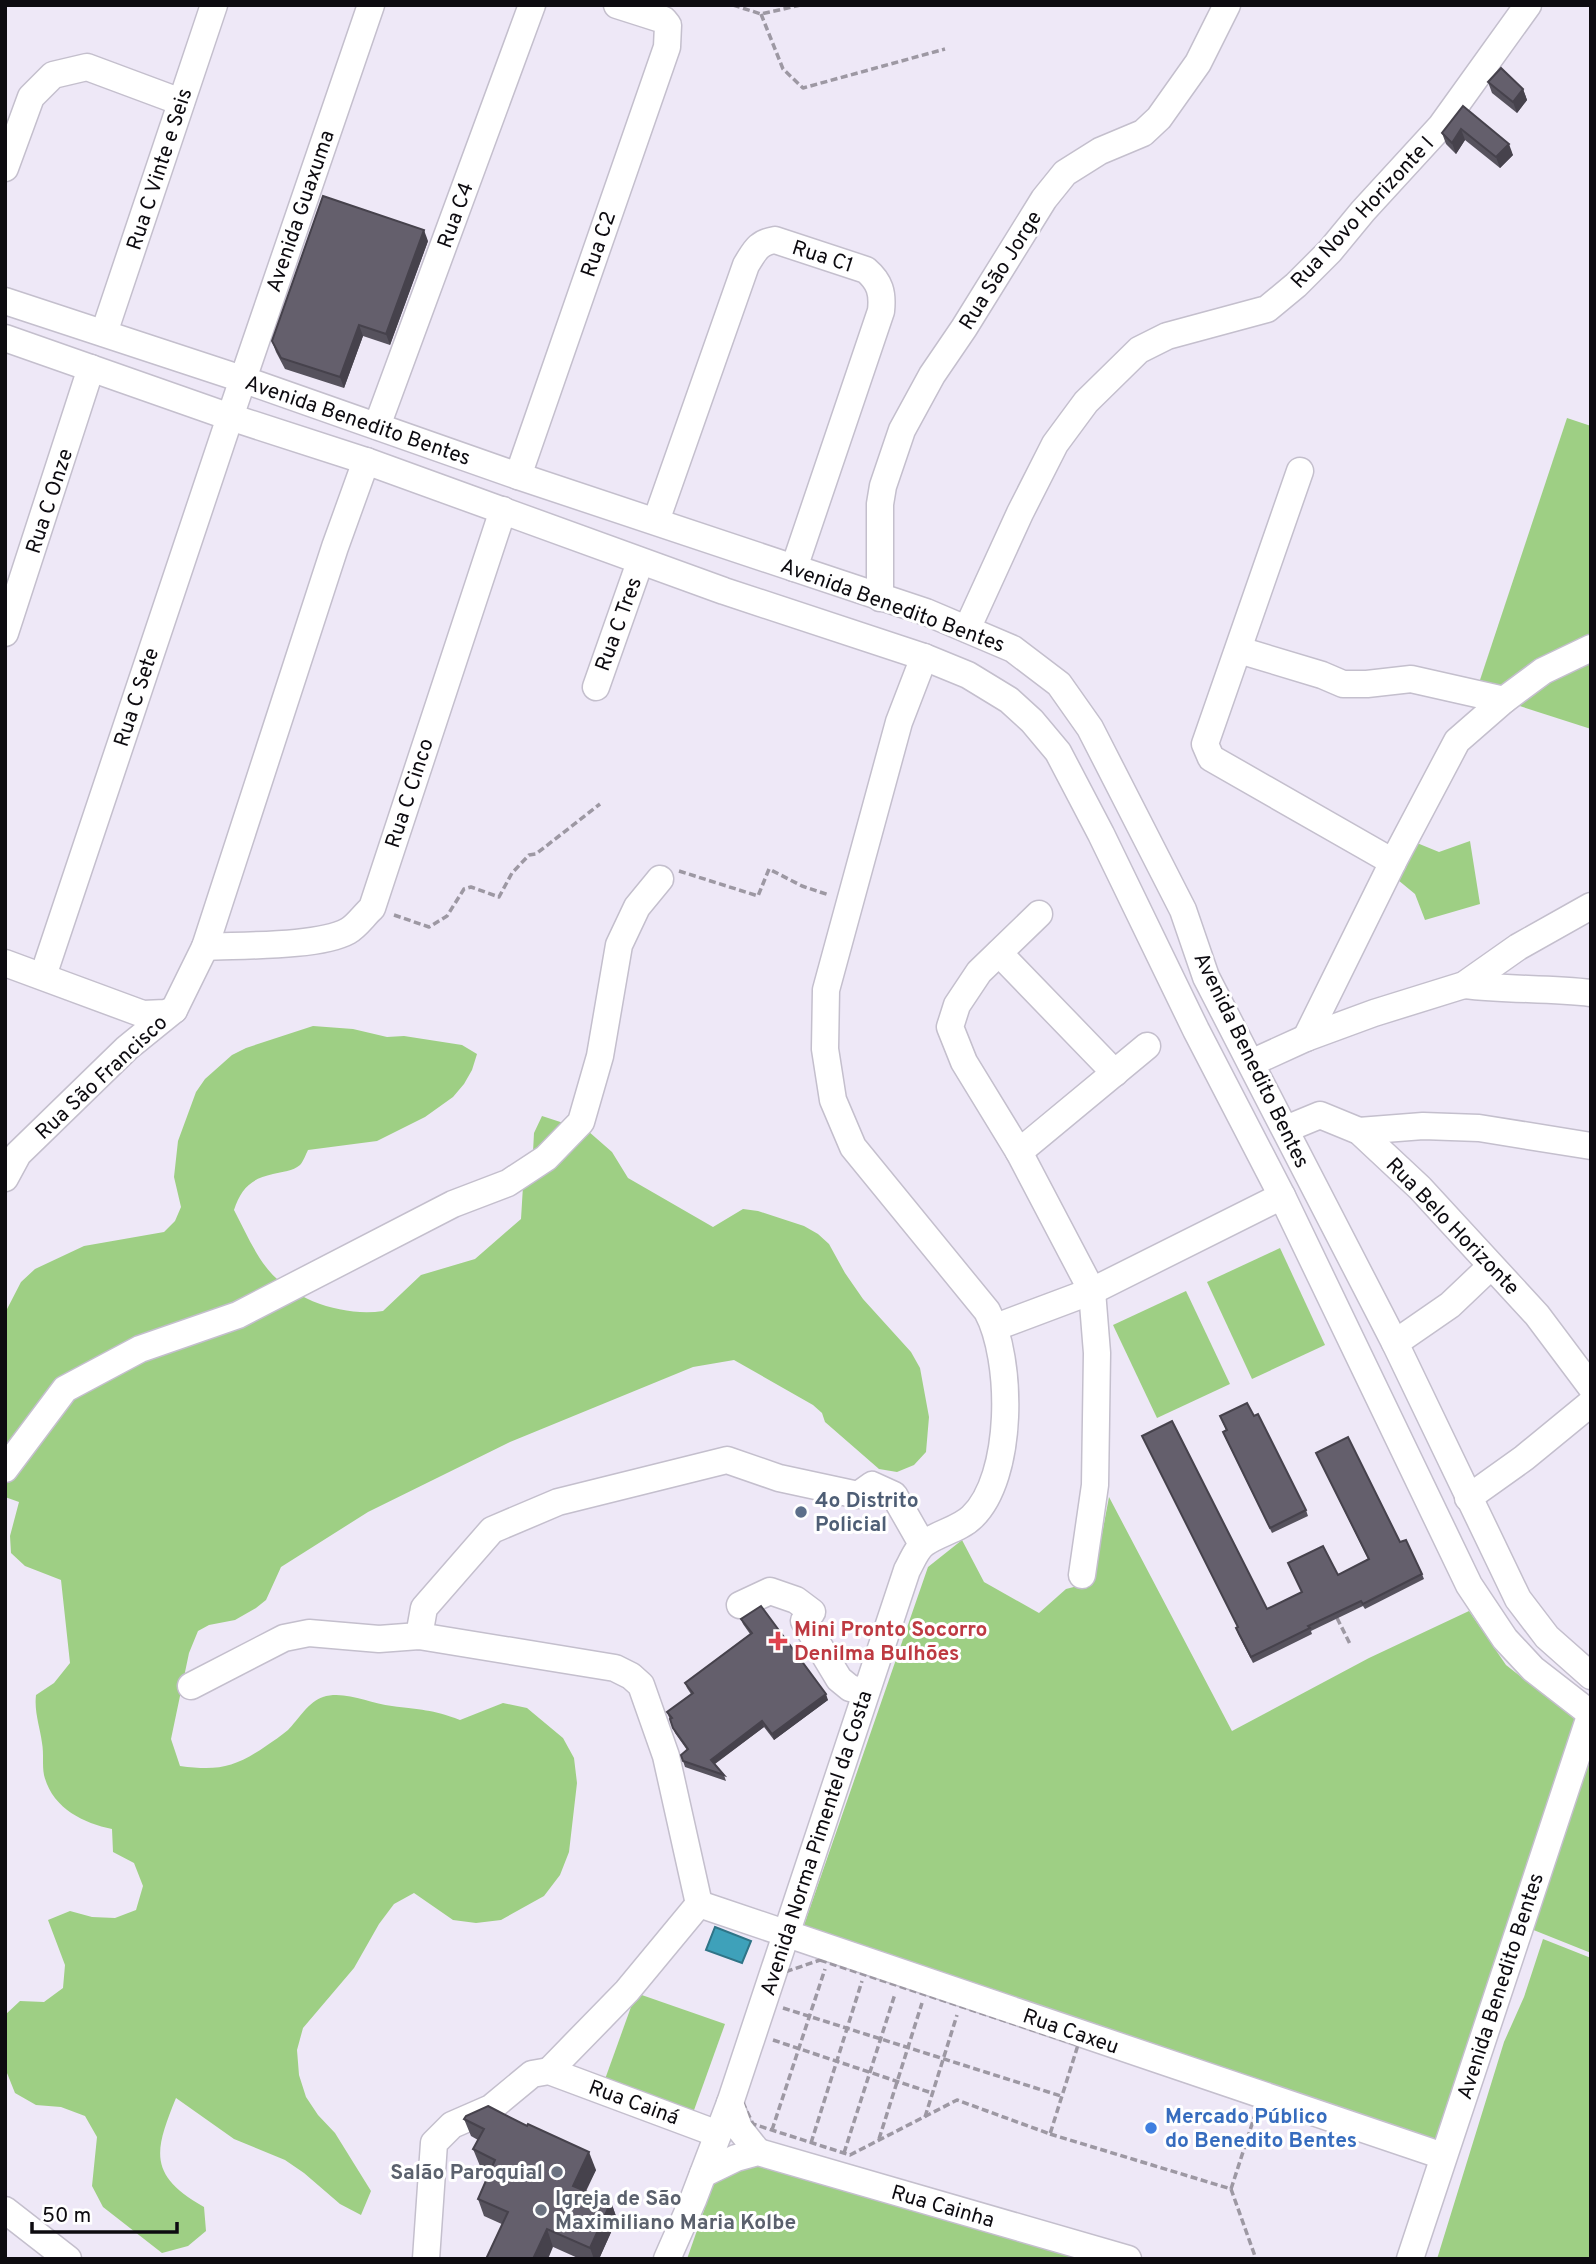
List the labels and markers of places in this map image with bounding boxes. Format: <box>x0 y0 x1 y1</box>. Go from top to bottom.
place label: 4o Distrito Policial <box>815 1488 919 1539</box>
marker: 4o Distrito Policial <box>793 1504 809 1520</box>
place label: Mini Pronto Socorro Denilma Bulhões <box>794 1617 987 1668</box>
marker: Mini Pronto Socorro Denilma Bulhões <box>768 1631 788 1651</box>
place label: Mercado Público do Benedito Bentes <box>1165 2104 1357 2155</box>
marker: Mercado Público do Benedito Bentes <box>1143 2120 1159 2136</box>
place label: Salão Paroquial <box>390 2160 543 2187</box>
marker: Salão Paroquial <box>549 2164 565 2180</box>
place label: Igreja de São Maximiliano Maria Kolbe <box>555 2186 796 2237</box>
marker: Igreja de São Maximiliano Maria Kolbe <box>533 2202 549 2218</box>

